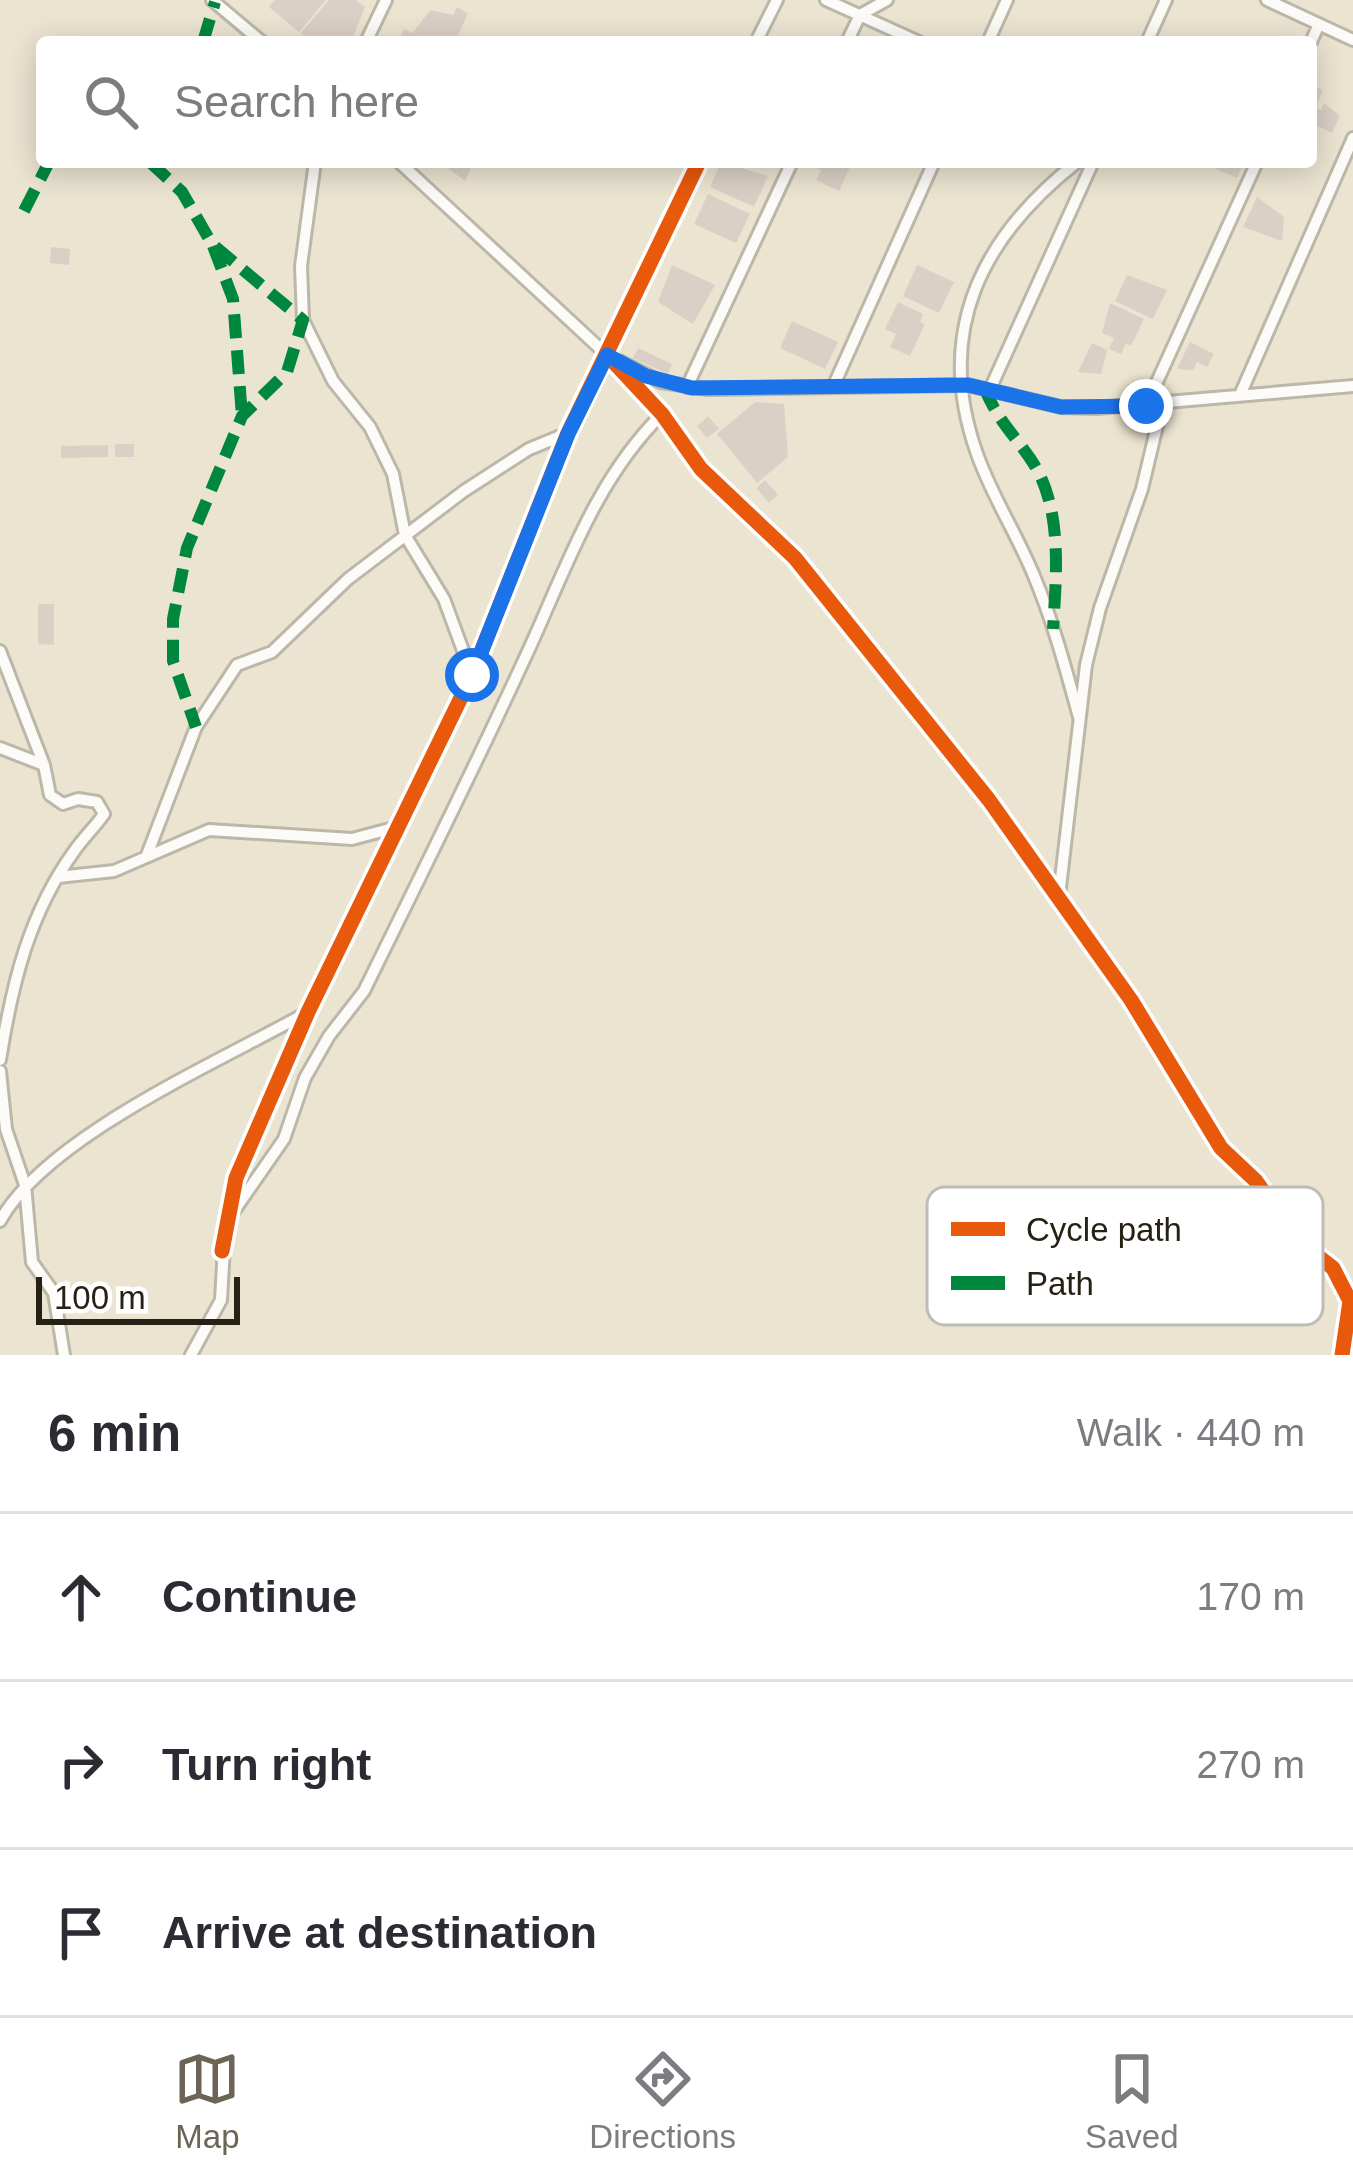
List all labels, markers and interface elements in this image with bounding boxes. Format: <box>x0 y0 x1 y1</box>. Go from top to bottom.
search box <box>36 36 1317 168</box>
icon: search <box>78 69 144 135</box>
text: Search here <box>174 76 419 127</box>
route end <box>1119 379 1173 433</box>
route start <box>445 648 499 702</box>
legend <box>927 1187 1323 1325</box>
text: Cycle path <box>1026 1211 1182 1248</box>
text: Path <box>1026 1265 1094 1302</box>
scale bar <box>36 1271 240 1324</box>
text: 100 m <box>54 1279 146 1316</box>
text: 6 min <box>48 1405 181 1462</box>
text: Walk · 440 m <box>1077 1411 1305 1454</box>
icon: ahead <box>48 1564 114 1630</box>
text: Continue <box>162 1571 357 1622</box>
text: 170 m <box>1197 1575 1305 1618</box>
icon: right <box>48 1732 114 1798</box>
text: Turn right <box>162 1739 371 1790</box>
text: 270 m <box>1197 1743 1305 1786</box>
icon: arrive <box>48 1900 114 1966</box>
text: Arrive at destination <box>162 1907 597 1958</box>
tab: Map <box>174 2046 240 2156</box>
tab: Directions <box>589 2046 736 2156</box>
tab: Saved <box>1085 2046 1179 2156</box>

